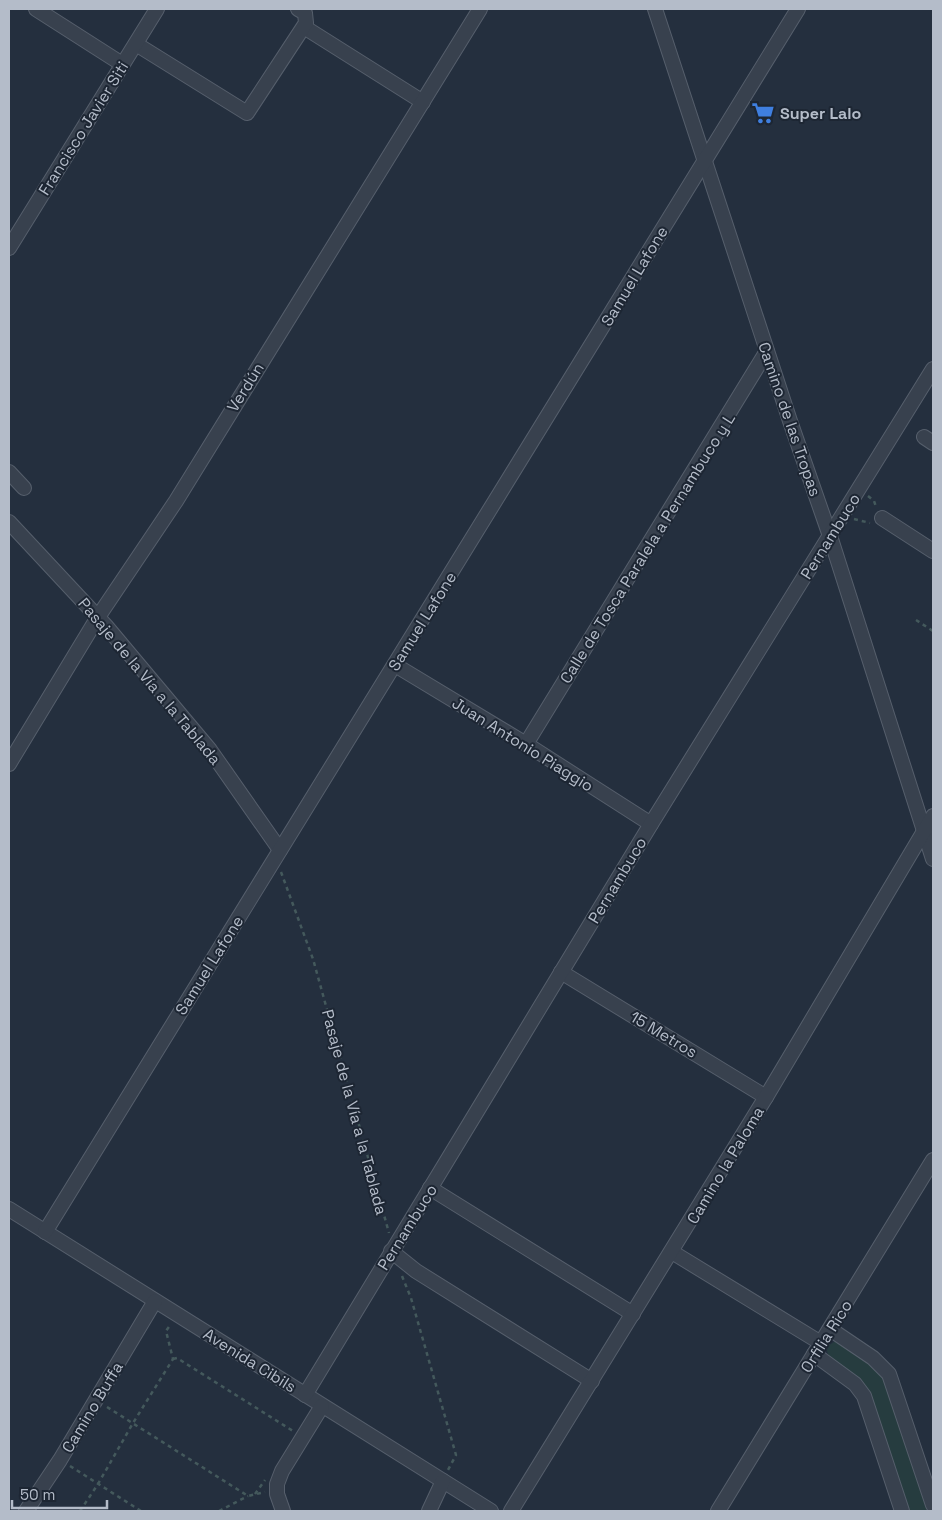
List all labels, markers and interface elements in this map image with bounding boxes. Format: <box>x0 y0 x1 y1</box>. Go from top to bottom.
street label: Francisco Javier Siti <box>34 57 133 199</box>
supermarket icon: Super Lalo <box>750 100 776 126</box>
place label: Super Lalo <box>780 103 862 124</box>
street label: Samuel Lafone <box>596 222 673 330</box>
street label: Camino de las Tropas <box>753 339 826 499</box>
street label: Verdún <box>222 359 269 416</box>
street label: Calle de Tosca Paralela a Pernambuco y L <box>555 409 740 687</box>
street label: Pernambuco <box>796 489 865 583</box>
street label: Samuel Lafone <box>384 568 461 675</box>
street label: Pasaje de la Vía a la Tablada <box>74 593 226 769</box>
street label: Juan Antonio Piaggio <box>448 692 597 797</box>
street label: Pernambuco <box>583 833 651 927</box>
street label: Samuel Lafone <box>171 912 248 1019</box>
street label: 15 Metros <box>626 1006 701 1063</box>
street label: Pasaje de la Vía a la Tablada <box>317 1007 392 1217</box>
street label: Camino la Paloma <box>682 1103 769 1228</box>
street label: Pernambuco <box>373 1180 442 1274</box>
street label: Orfilia Rico <box>796 1296 857 1377</box>
street label: Avenida Cibils <box>199 1324 300 1397</box>
street label: Camino Buffa <box>57 1358 128 1457</box>
scale bar <box>12 1478 108 1510</box>
text: 50 m <box>20 1485 55 1504</box>

